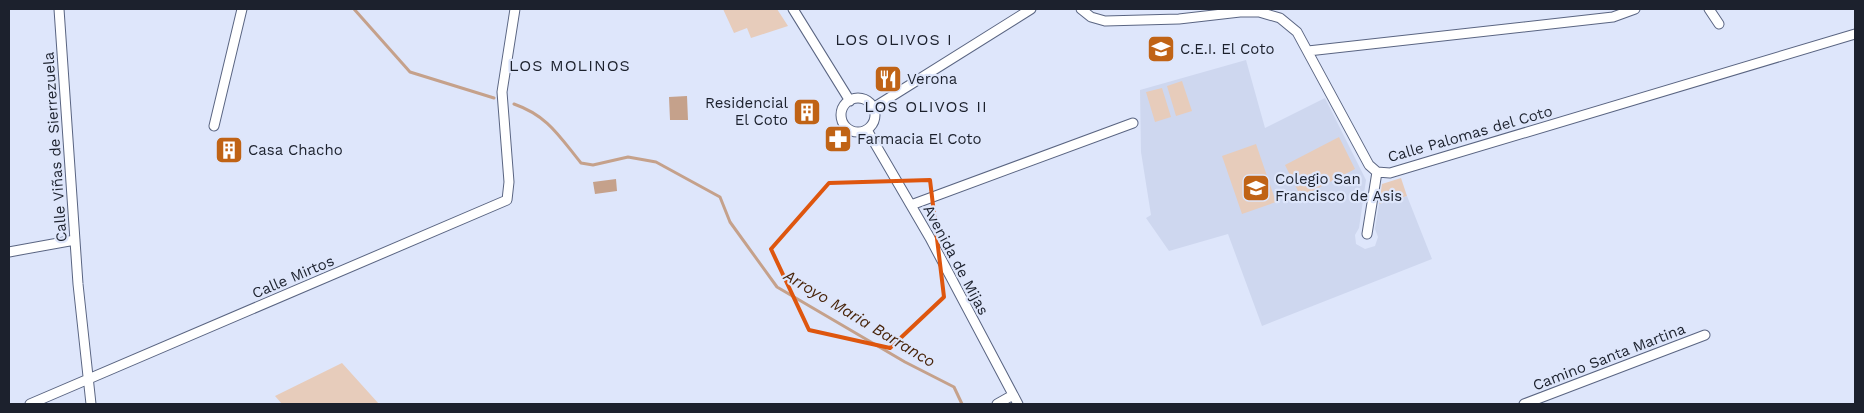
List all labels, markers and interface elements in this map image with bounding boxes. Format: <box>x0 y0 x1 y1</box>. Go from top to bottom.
district label: LOS OLIVOS I <box>835 30 953 49</box>
school or university icon: C.E.I. El Coto <box>1146 34 1176 64</box>
place label: C.E.I. El Coto <box>1180 40 1274 58</box>
street label: Calle Viñas de Sierrezuela <box>39 51 71 243</box>
district label: LOS MOLINOS <box>509 56 631 75</box>
restaurant icon: Verona <box>873 64 903 94</box>
place label: Verona <box>907 70 958 88</box>
place label: Residencial El Coto <box>705 94 788 129</box>
building icon: Residencial El Coto <box>792 97 822 127</box>
district label: LOS OLIVOS II <box>864 97 988 116</box>
street label: Calle Palomas del Coto <box>1386 102 1554 166</box>
pharmacy icon: Farmacia El Coto <box>823 124 853 154</box>
place label: Farmacia El Coto <box>857 130 982 148</box>
building icon: Casa Chacho <box>214 135 244 165</box>
place label: Casa Chacho <box>248 141 343 159</box>
place label: Colegio San Francisco de Asis <box>1275 170 1402 205</box>
school or university icon: Colegio San Francisco de Asis <box>1241 173 1271 203</box>
street label: Avenida de Mijas <box>919 202 993 318</box>
street label: Calle Mirtos <box>249 252 337 302</box>
water label: Arroyo Maria Barranco <box>780 265 939 371</box>
street label: Camino Santa Martina <box>1530 319 1688 394</box>

